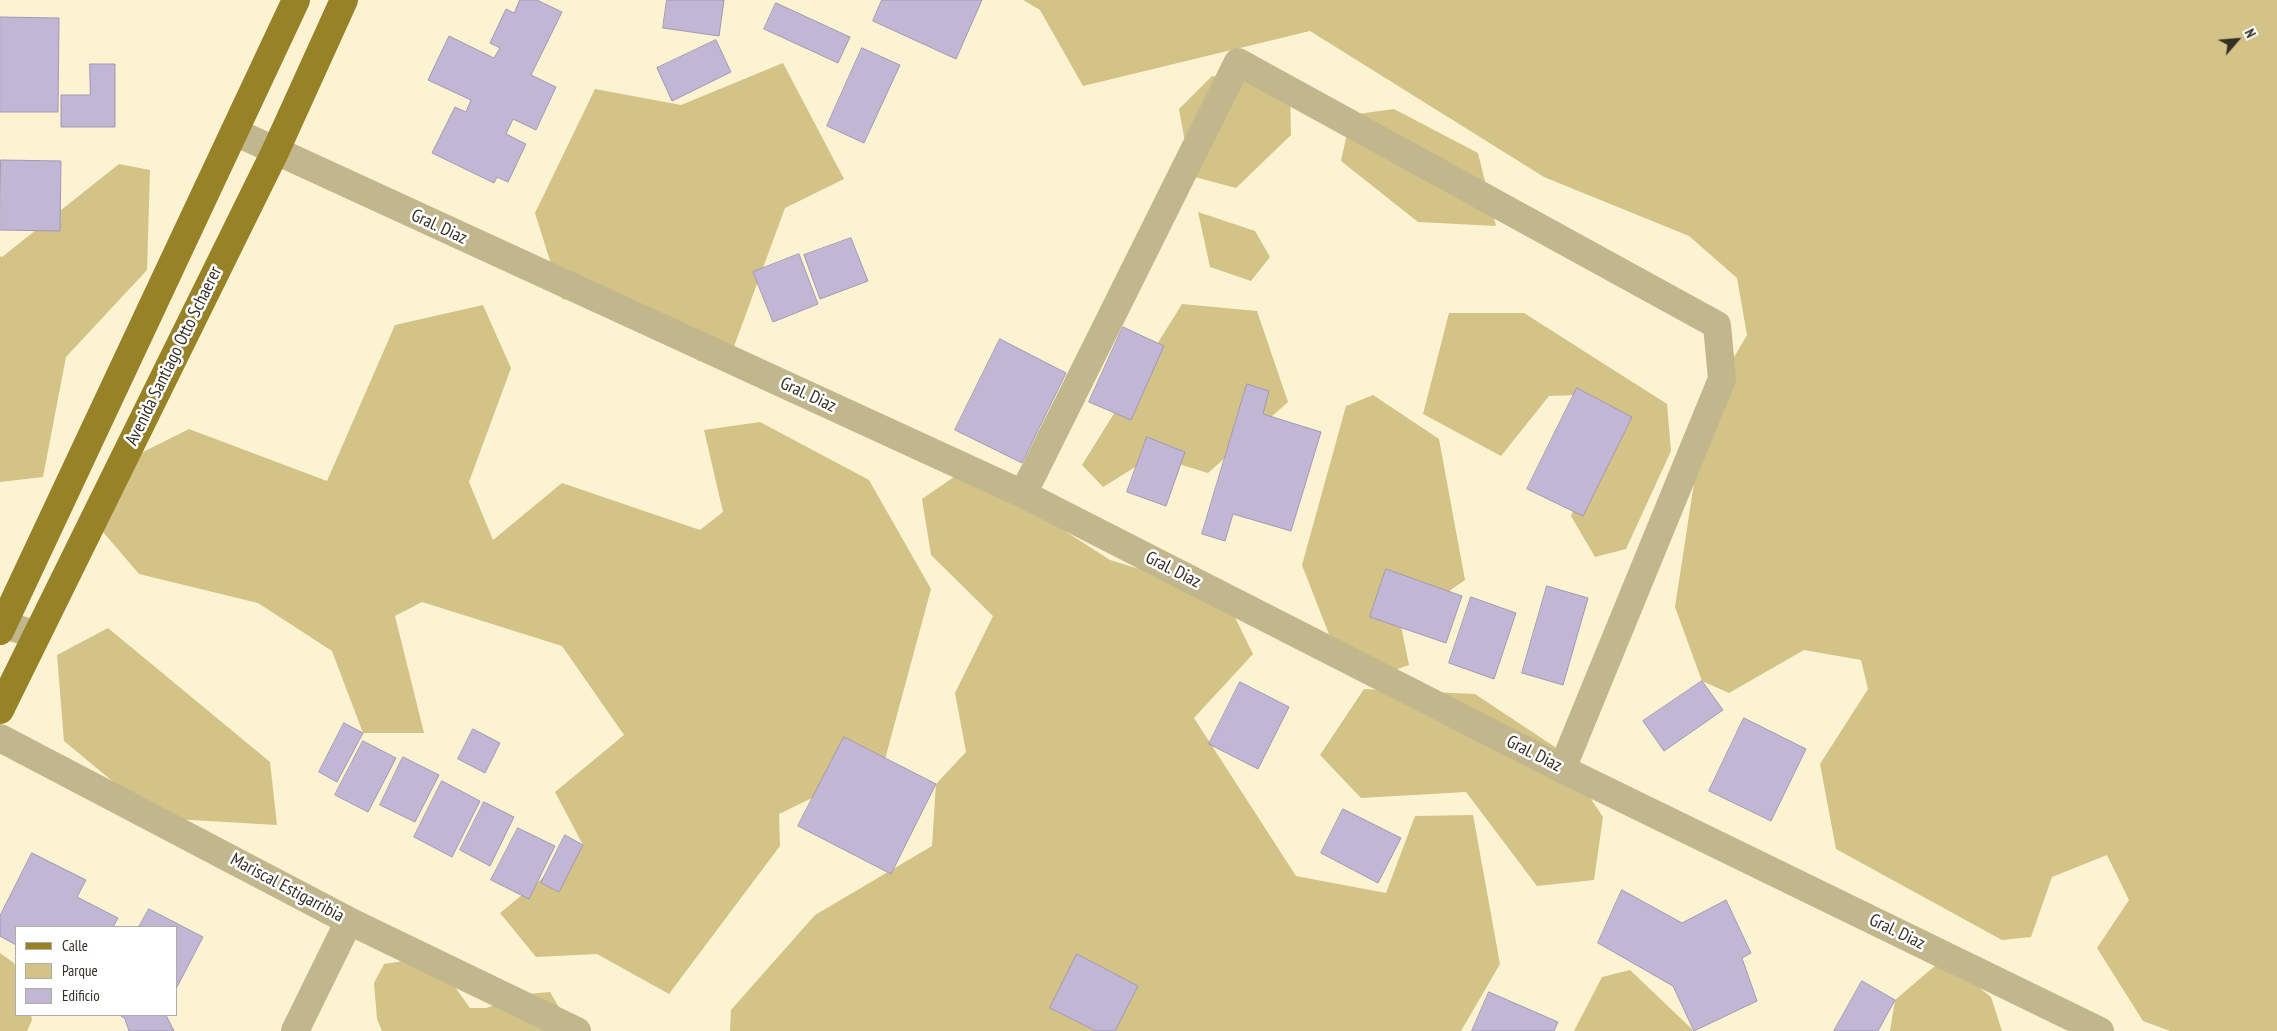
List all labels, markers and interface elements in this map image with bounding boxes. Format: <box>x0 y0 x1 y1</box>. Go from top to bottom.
north arrow <box>2212 15 2262 65</box>
text: N <box>2241 26 2260 41</box>
street label: Gral. Diaz <box>408 205 470 249</box>
street label: Avenida Santiago Otto Schaerer <box>121 263 227 449</box>
street label: Gral. Diaz <box>777 373 839 417</box>
street label: Gral. Diaz <box>1142 547 1204 593</box>
street label: Gral. Diaz <box>1503 731 1565 777</box>
street label: Mariscal Estigarribia <box>227 849 347 927</box>
street label: Gral. Diaz <box>1866 909 1928 955</box>
legend <box>15 926 178 1016</box>
text: Calle <box>62 936 88 955</box>
text: Parque <box>62 961 98 980</box>
text: Edificio <box>62 986 100 1005</box>

